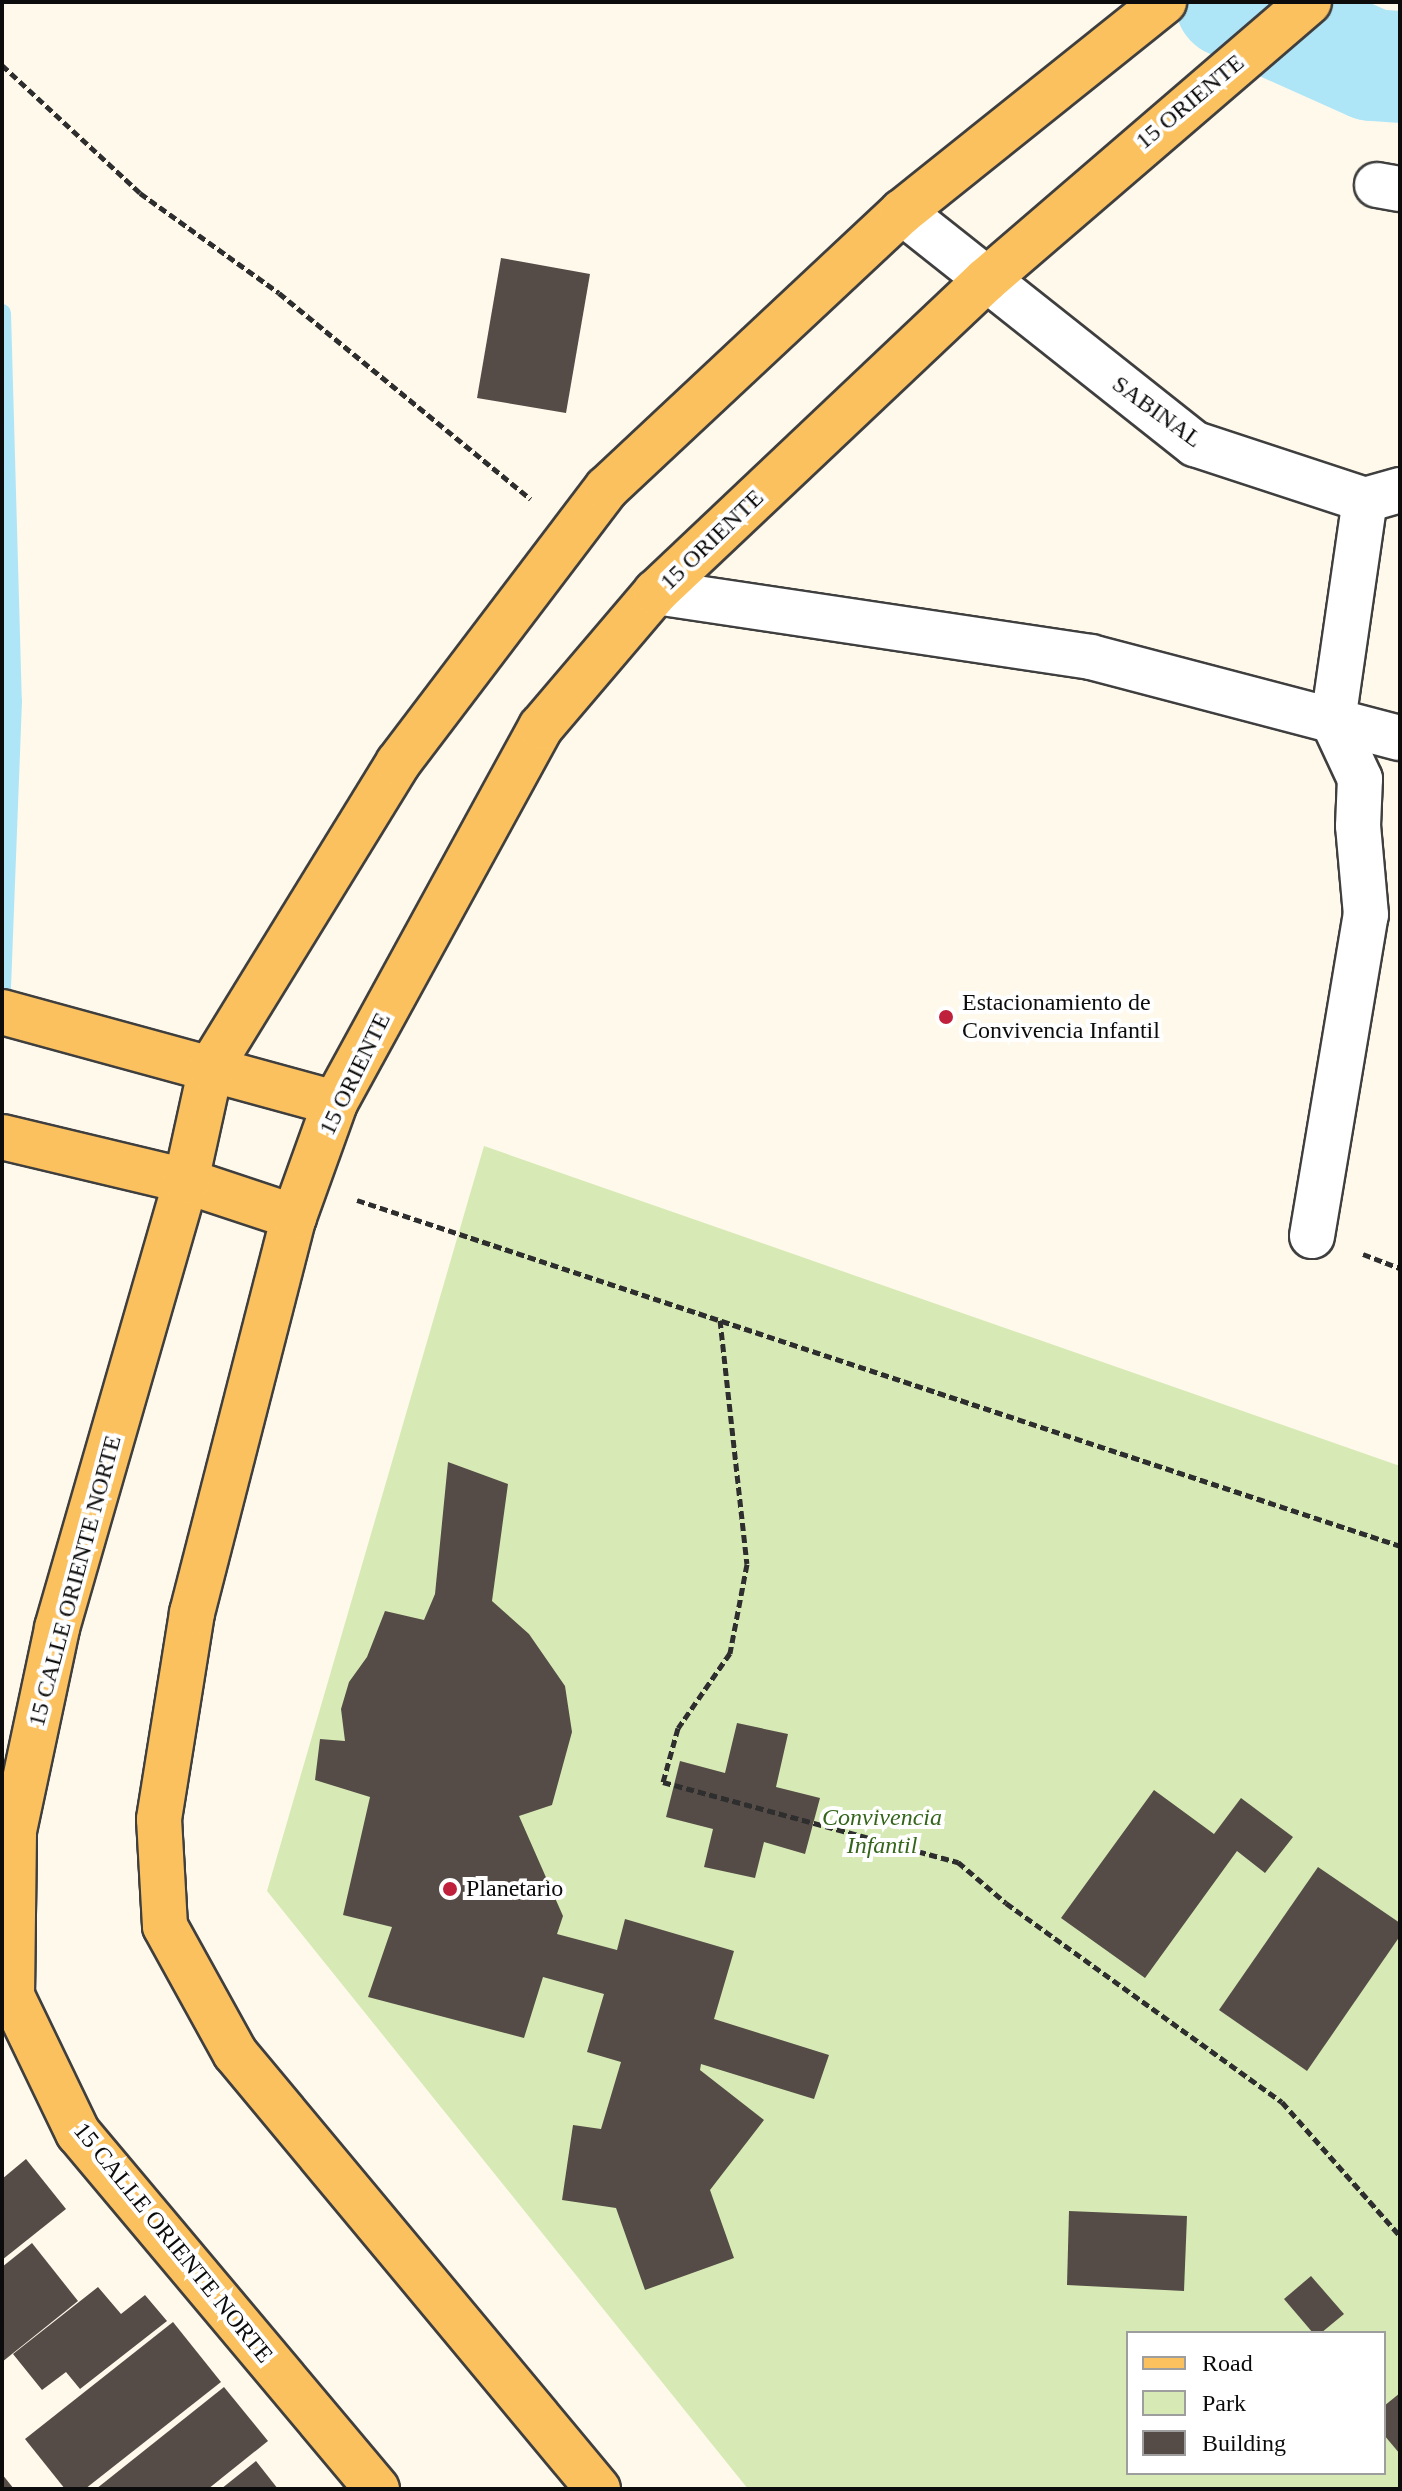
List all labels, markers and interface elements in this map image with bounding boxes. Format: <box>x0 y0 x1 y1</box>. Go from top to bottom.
street label: 15 ORIENTE <box>1130 48 1250 156</box>
street label: SABINAL <box>1106 370 1208 454</box>
street label: 15 ORIENTE <box>654 484 770 596</box>
place label: Estacionamiento de Convivencia Infantil <box>962 989 1160 1045</box>
street label: 15 ORIENTE <box>313 1008 397 1140</box>
marker: Estacionamiento de Convivencia Infantil <box>937 1008 955 1026</box>
street label: 15 CALLE ORIENTE NORTE <box>22 1432 128 1730</box>
park label: Convivencia Infantil <box>822 1804 942 1860</box>
place label: Planetario <box>466 1875 563 1903</box>
marker: Planetario <box>441 1880 459 1898</box>
street label: 15 CALLE ORIENTE NORTE <box>67 2117 279 2369</box>
legend <box>1126 2331 1386 2475</box>
text: Road <box>1202 2350 1253 2376</box>
text: Park <box>1202 2390 1246 2416</box>
text: Building <box>1202 2430 1286 2456</box>

